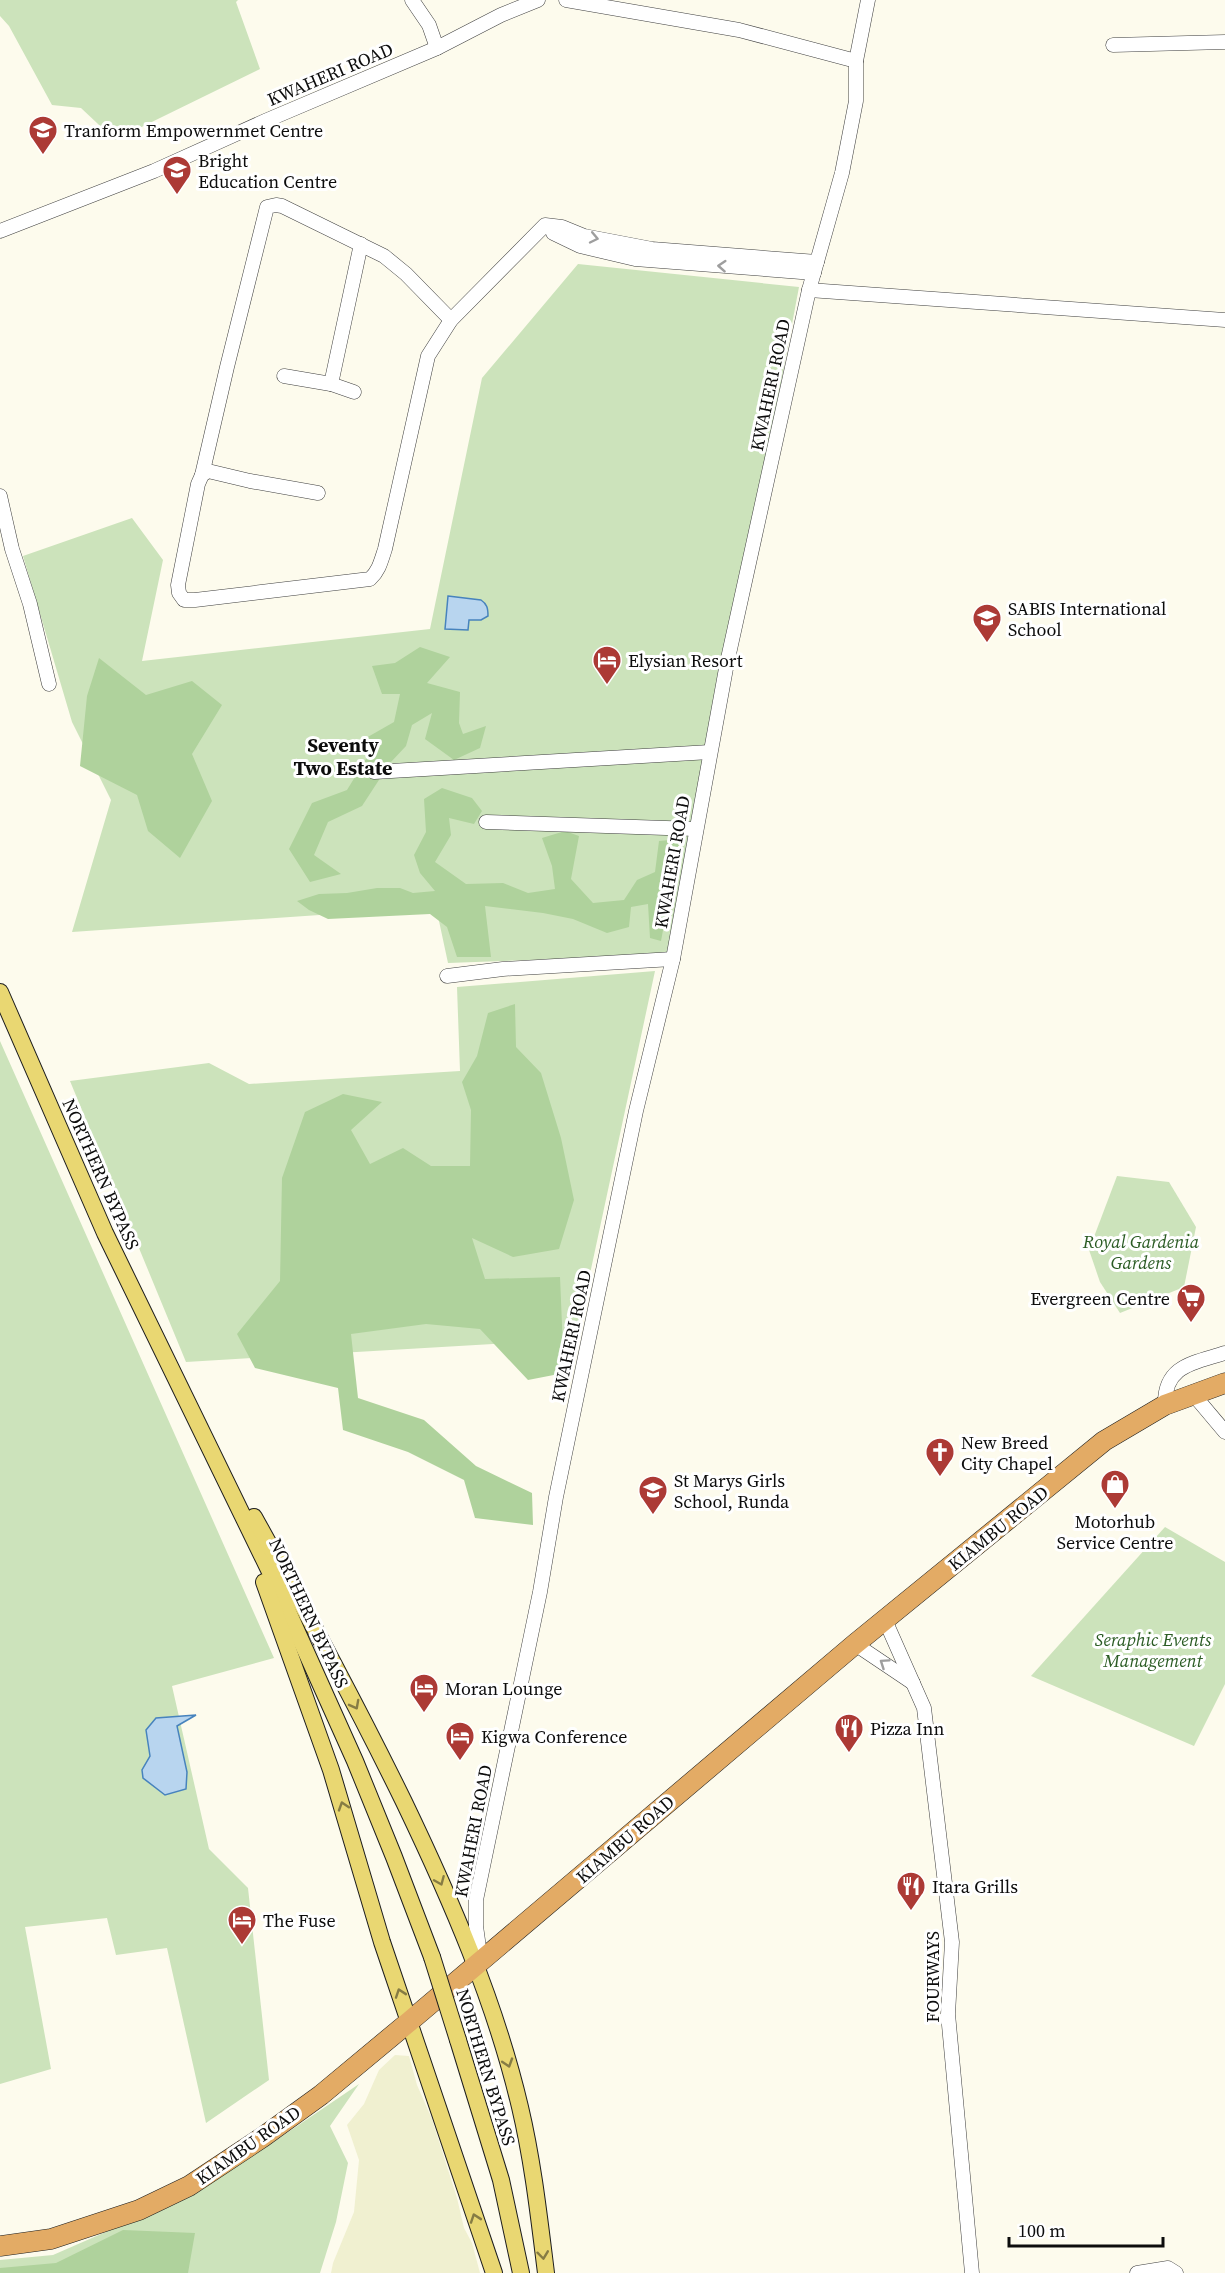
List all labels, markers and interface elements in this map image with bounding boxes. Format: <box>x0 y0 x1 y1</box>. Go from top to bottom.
street label: KWAHERI ROAD <box>263 36 397 112</box>
school or university icon: Tranform Empowernmet Centre <box>27 114 59 156</box>
place label: Tranform Empowernmet Centre <box>64 118 323 143</box>
place label: Bright Education Centre <box>198 148 337 194</box>
school or university icon: Bright Education Centre <box>161 154 193 196</box>
one-way arrow <box>589 230 599 243</box>
one-way arrow <box>717 260 726 273</box>
street label: KWAHERI ROAD <box>744 317 796 453</box>
place label: SABIS International School <box>1008 596 1166 642</box>
school or university icon: SABIS International School <box>971 602 1003 644</box>
hotel icon: Elysian Resort <box>591 644 623 686</box>
place label: Elysian Resort <box>628 648 743 673</box>
district label: Seventy Two Estate <box>294 731 392 782</box>
street label: KWAHERI ROAD <box>648 794 696 930</box>
street label: NORTHERN BYPASS <box>56 1095 146 1253</box>
park label: Royal Gardenia Gardens <box>1082 1229 1200 1275</box>
street label: KWAHERI ROAD <box>545 1268 597 1404</box>
supermarket icon: Evergreen Centre <box>1175 1282 1207 1324</box>
place label: Evergreen Centre <box>1030 1286 1170 1311</box>
place label: New Breed City Chapel <box>961 1430 1053 1476</box>
church icon: New Breed City Chapel <box>924 1436 956 1478</box>
place label: St Marys Girls School, Runda <box>674 1468 790 1514</box>
shop icon: Motorhub Service Centre <box>1099 1468 1131 1510</box>
school or university icon: St Marys Girls School, Runda <box>637 1474 669 1516</box>
street label: KIAMBU ROAD <box>942 1480 1054 1576</box>
place label: Motorhub Service Centre <box>1057 1509 1173 1555</box>
street label: NORTHERN BYPASS <box>263 1534 355 1692</box>
park label: Seraphic Events Management <box>1095 1627 1212 1673</box>
one-way arrow <box>880 1659 891 1670</box>
hotel icon: Moran Lounge <box>408 1672 440 1714</box>
place label: Moran Lounge <box>445 1676 563 1701</box>
one-way arrow <box>348 1699 359 1709</box>
restaurant icon: Pizza Inn <box>833 1712 865 1754</box>
place label: Pizza Inn <box>870 1716 945 1741</box>
hotel icon: Kigwa Conference <box>444 1720 476 1762</box>
place label: Kigwa Conference <box>481 1724 628 1749</box>
street label: KWAHERI ROAD <box>448 1763 498 1899</box>
street label: KIAMBU ROAD <box>571 1789 679 1889</box>
one-way arrow <box>338 1801 350 1812</box>
restaurant icon: Itara Grills <box>895 1870 927 1912</box>
one-way arrow <box>433 1874 445 1885</box>
place label: Itara Grills <box>932 1874 1018 1899</box>
hotel icon: The Fuse <box>226 1904 258 1946</box>
place label: The Fuse <box>263 1908 336 1933</box>
street label: FOURWAYS <box>920 1931 945 2023</box>
street label: NORTHERN BYPASS <box>450 1985 522 2149</box>
one-way arrow <box>395 1988 408 1999</box>
one-way arrow <box>501 2057 513 2068</box>
street label: KIAMBU ROAD <box>191 2100 305 2190</box>
scale bar <box>1009 2210 1164 2248</box>
one-way arrow <box>470 2213 482 2224</box>
text: 100 m <box>1018 2218 1065 2243</box>
one-way arrow <box>537 2250 549 2259</box>

